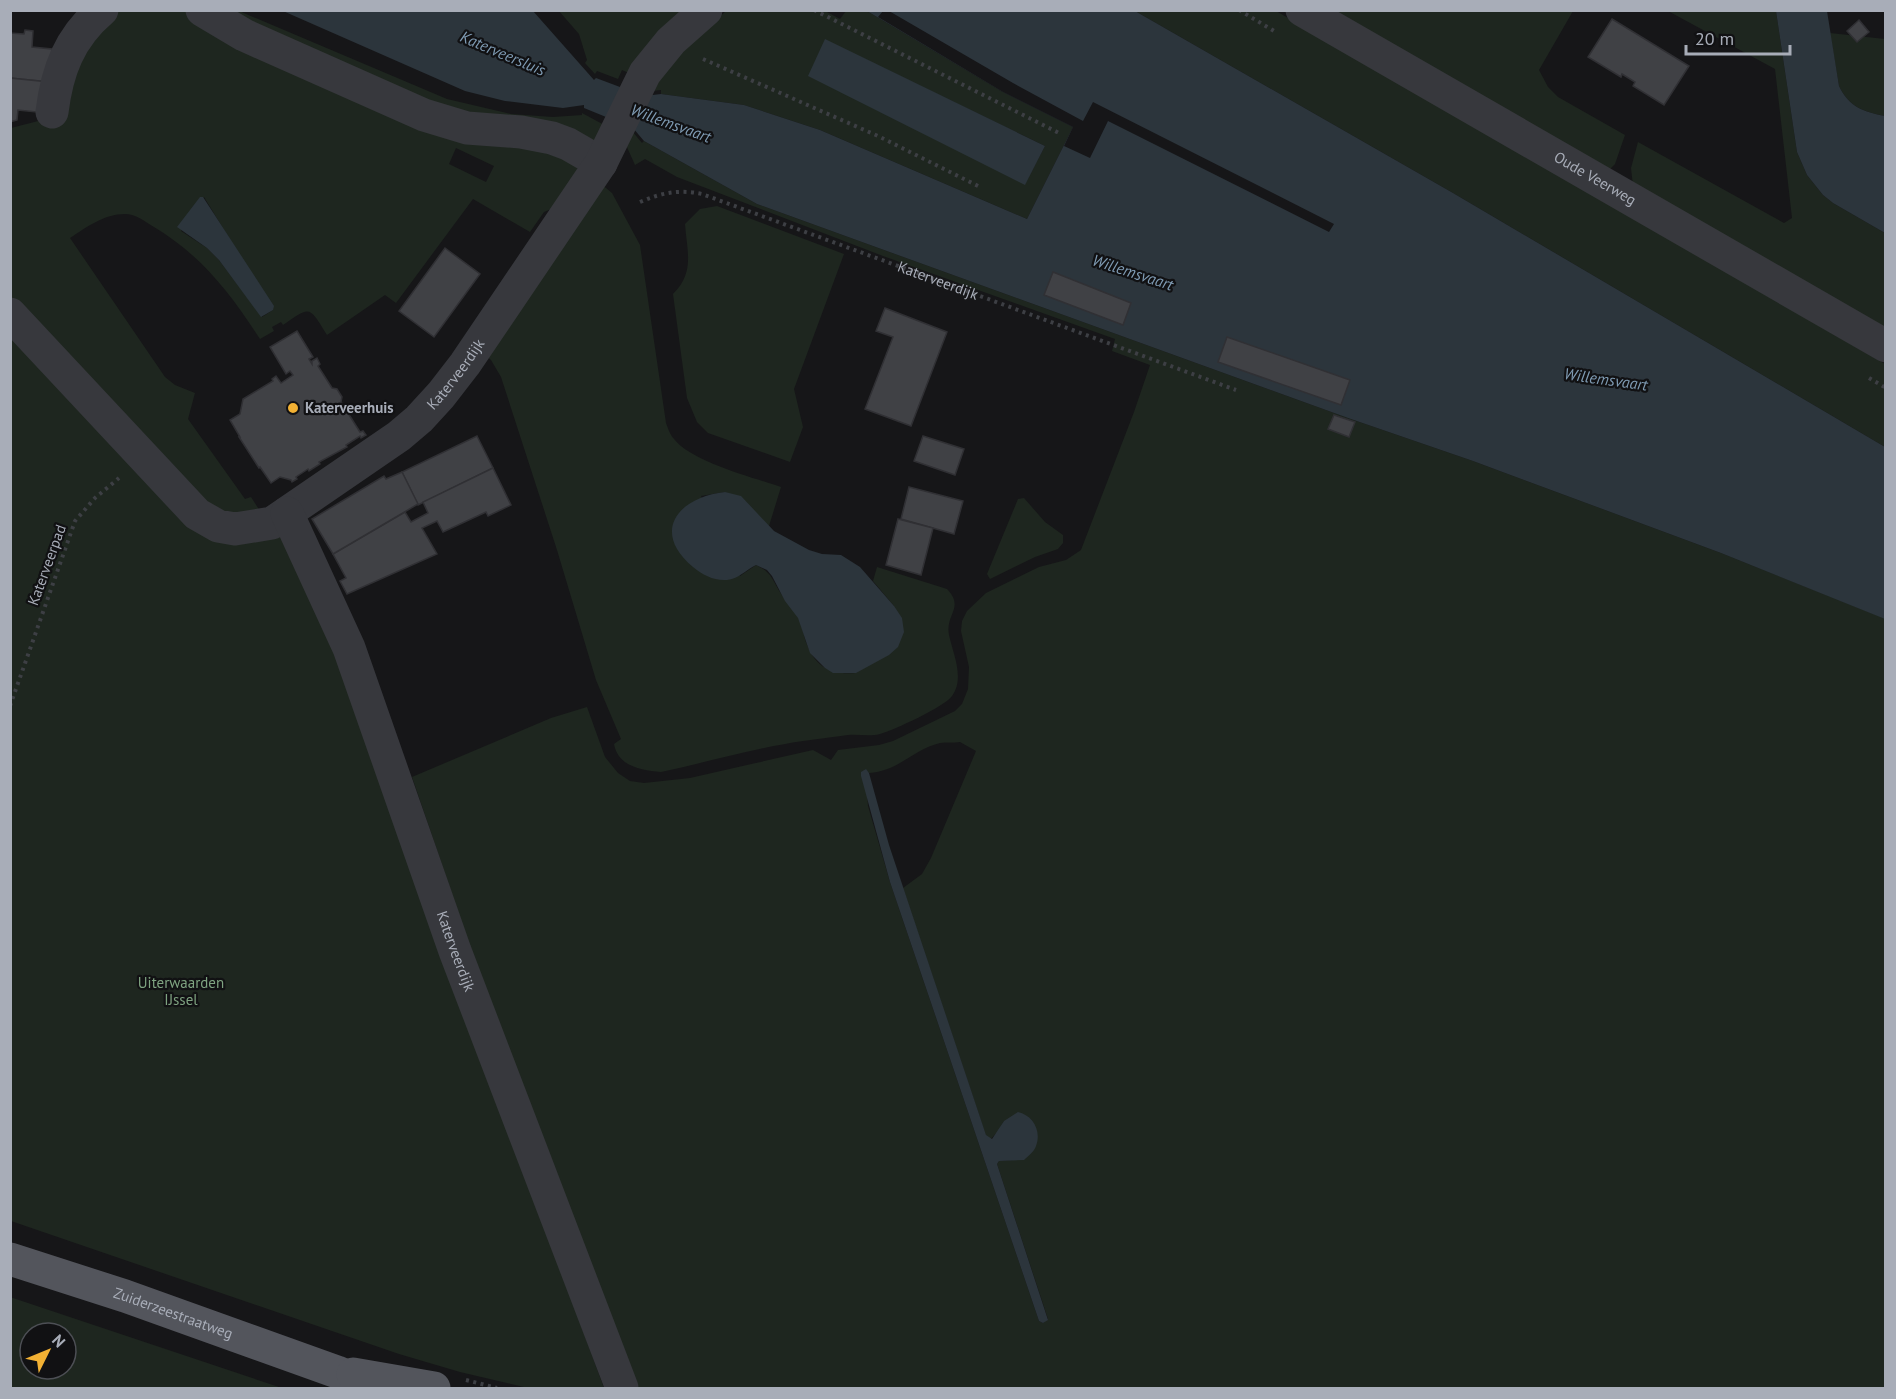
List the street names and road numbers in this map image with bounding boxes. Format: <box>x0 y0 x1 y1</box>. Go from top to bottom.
street label: Oude Veerweg <box>1551 147 1640 209</box>
street label: Katerveerdijk <box>895 257 982 304</box>
street label: Katerveerdijk <box>422 334 489 413</box>
street label: Katerveerpad <box>23 522 70 608</box>
street label: Katerveerdijk <box>433 908 480 995</box>
street label: Zuiderzeestraatweg <box>111 1283 236 1343</box>

